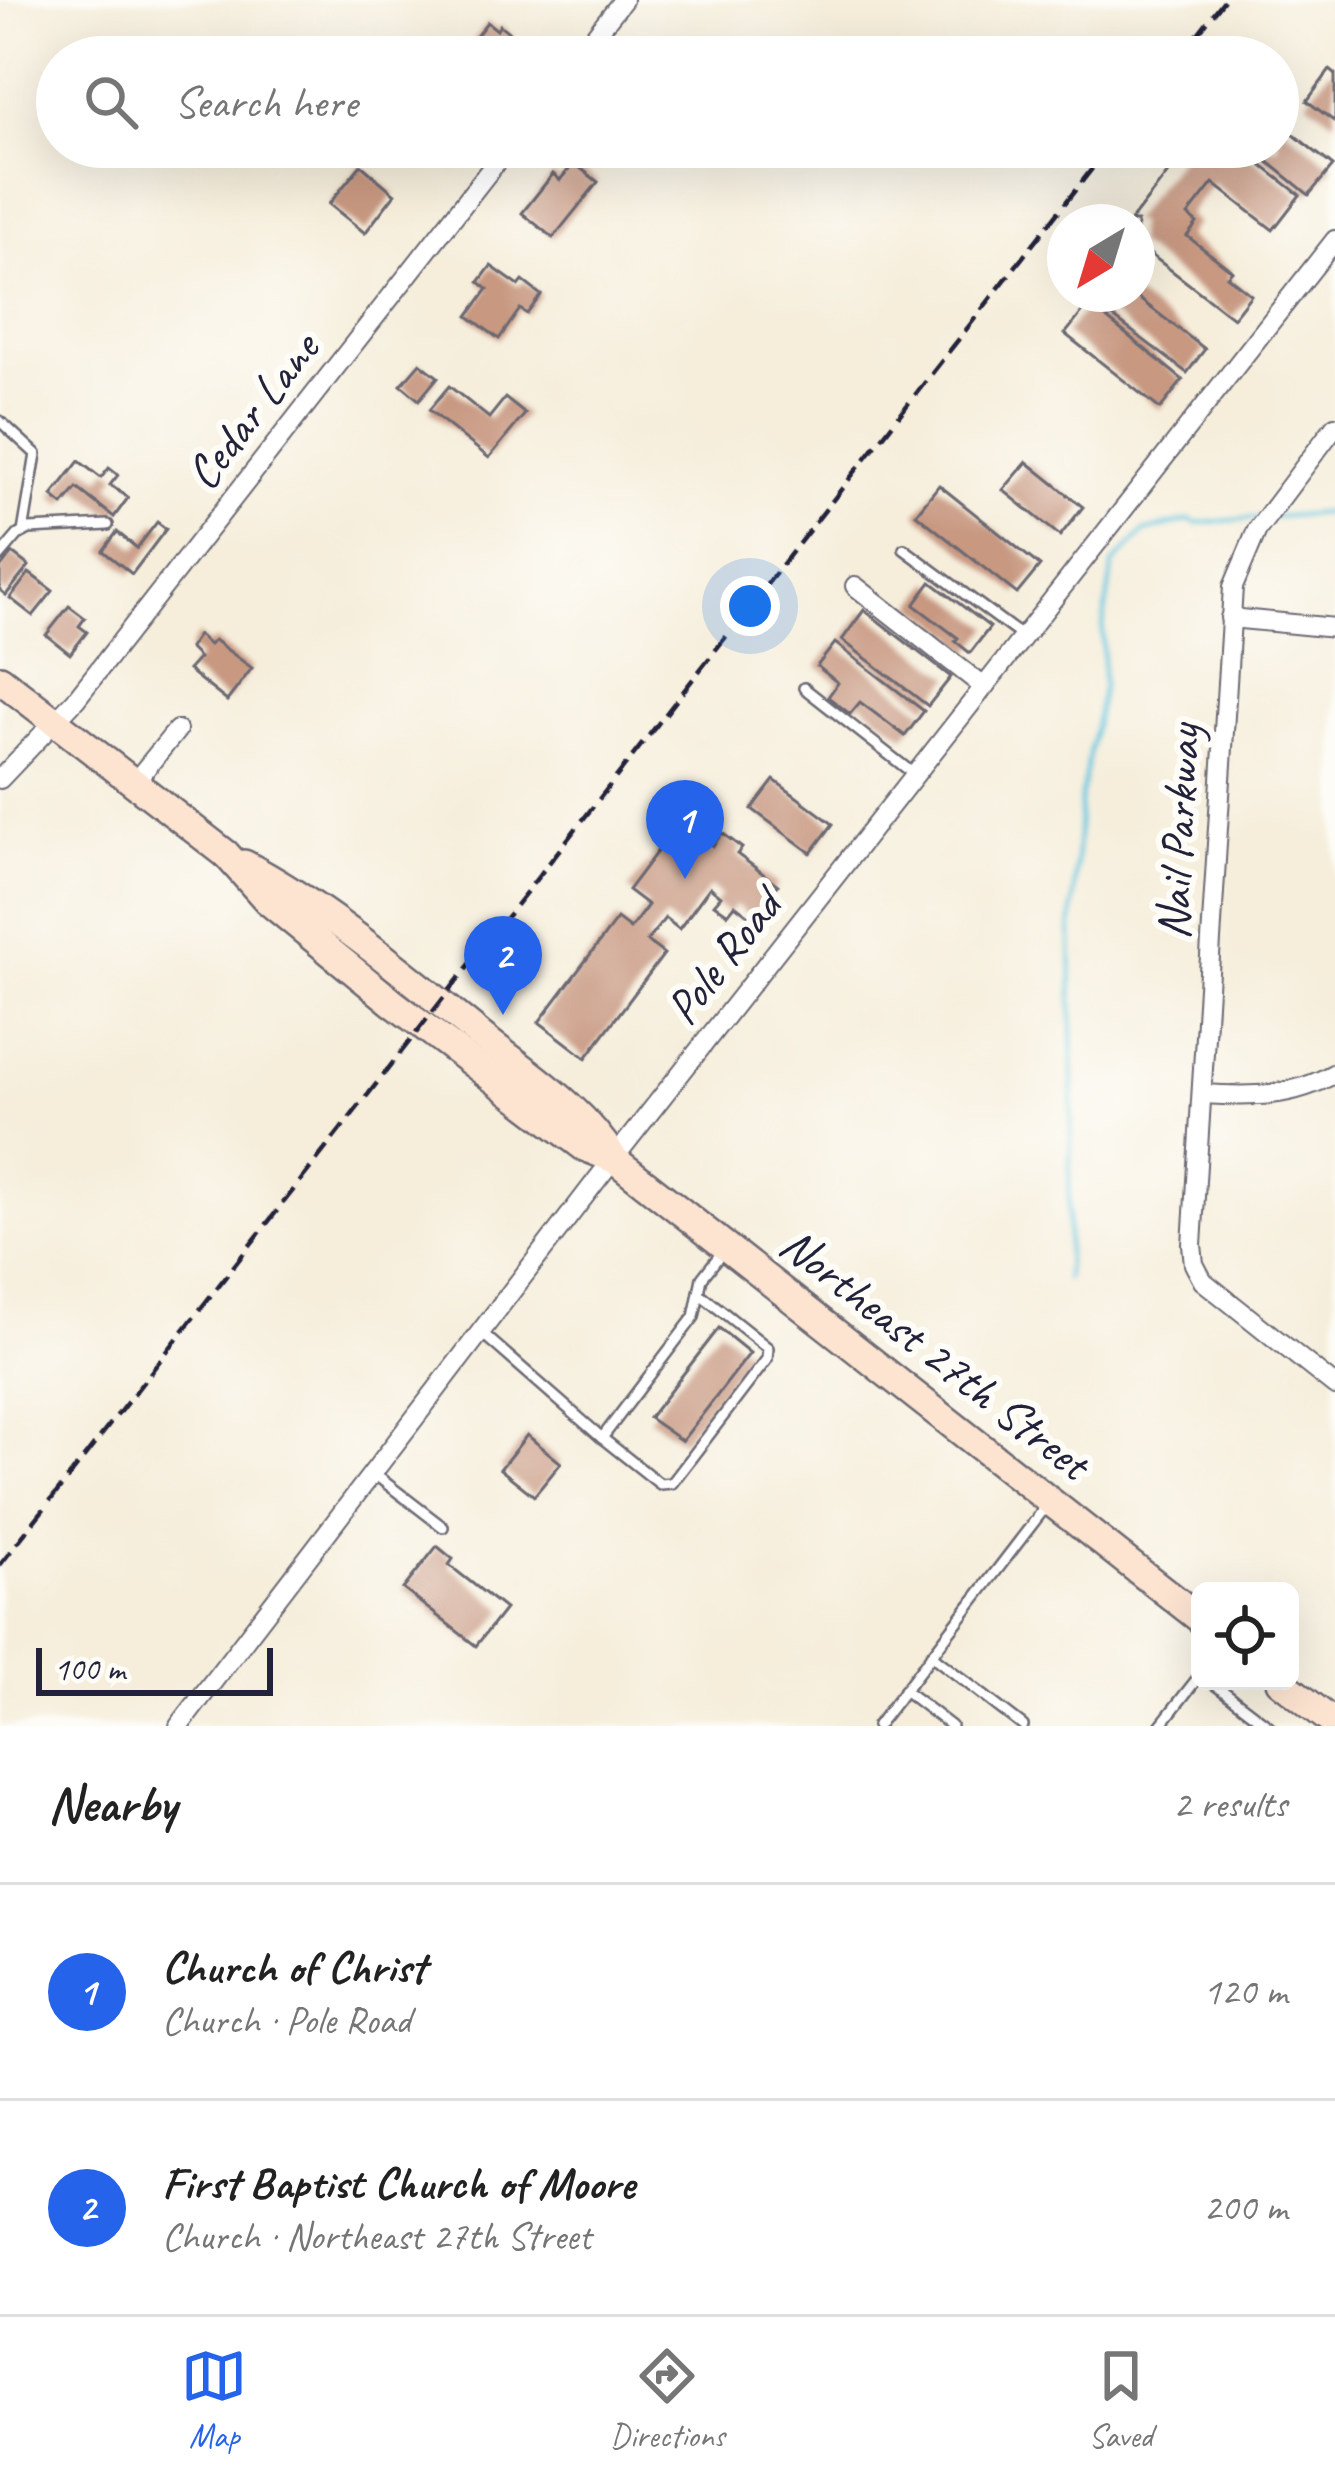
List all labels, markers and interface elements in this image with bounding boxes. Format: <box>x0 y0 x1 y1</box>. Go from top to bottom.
search box <box>36 36 1299 168</box>
icon: search <box>78 69 144 135</box>
text: Search here <box>174 74 357 131</box>
north arrow <box>1047 204 1155 312</box>
street label: Cedar Lane <box>172 318 334 501</box>
your location <box>720 576 780 636</box>
street label: Nail Parkway <box>1142 719 1214 941</box>
pin: 1 <box>646 780 724 879</box>
street label: Pole Road <box>652 872 798 1036</box>
pin: 2 <box>464 916 542 1015</box>
street label: Northeast 27th Street <box>768 1214 1105 1495</box>
map controls <box>1191 1582 1299 1690</box>
button: locate <box>1191 1582 1299 1690</box>
scale bar <box>36 1642 273 1695</box>
text: 100 m <box>54 1648 125 1690</box>
text: Nearby <box>48 1772 176 1836</box>
text: 2 results <box>1173 1780 1287 1829</box>
text: Church of Christ <box>162 1939 426 1996</box>
text: 1 <box>78 1967 96 2016</box>
text: 120 m <box>1203 1967 1287 2016</box>
text: Church · Pole Road <box>162 1996 411 2045</box>
text: First Baptist Church of Moore <box>162 2155 635 2212</box>
text: 2 <box>78 2183 96 2232</box>
text: 200 m <box>1203 2183 1287 2232</box>
text: Church · Northeast 27th Street <box>162 2212 591 2261</box>
tab: Map <box>181 2343 247 2457</box>
tab: Directions <box>610 2343 725 2457</box>
tab: Saved <box>1088 2343 1154 2457</box>

